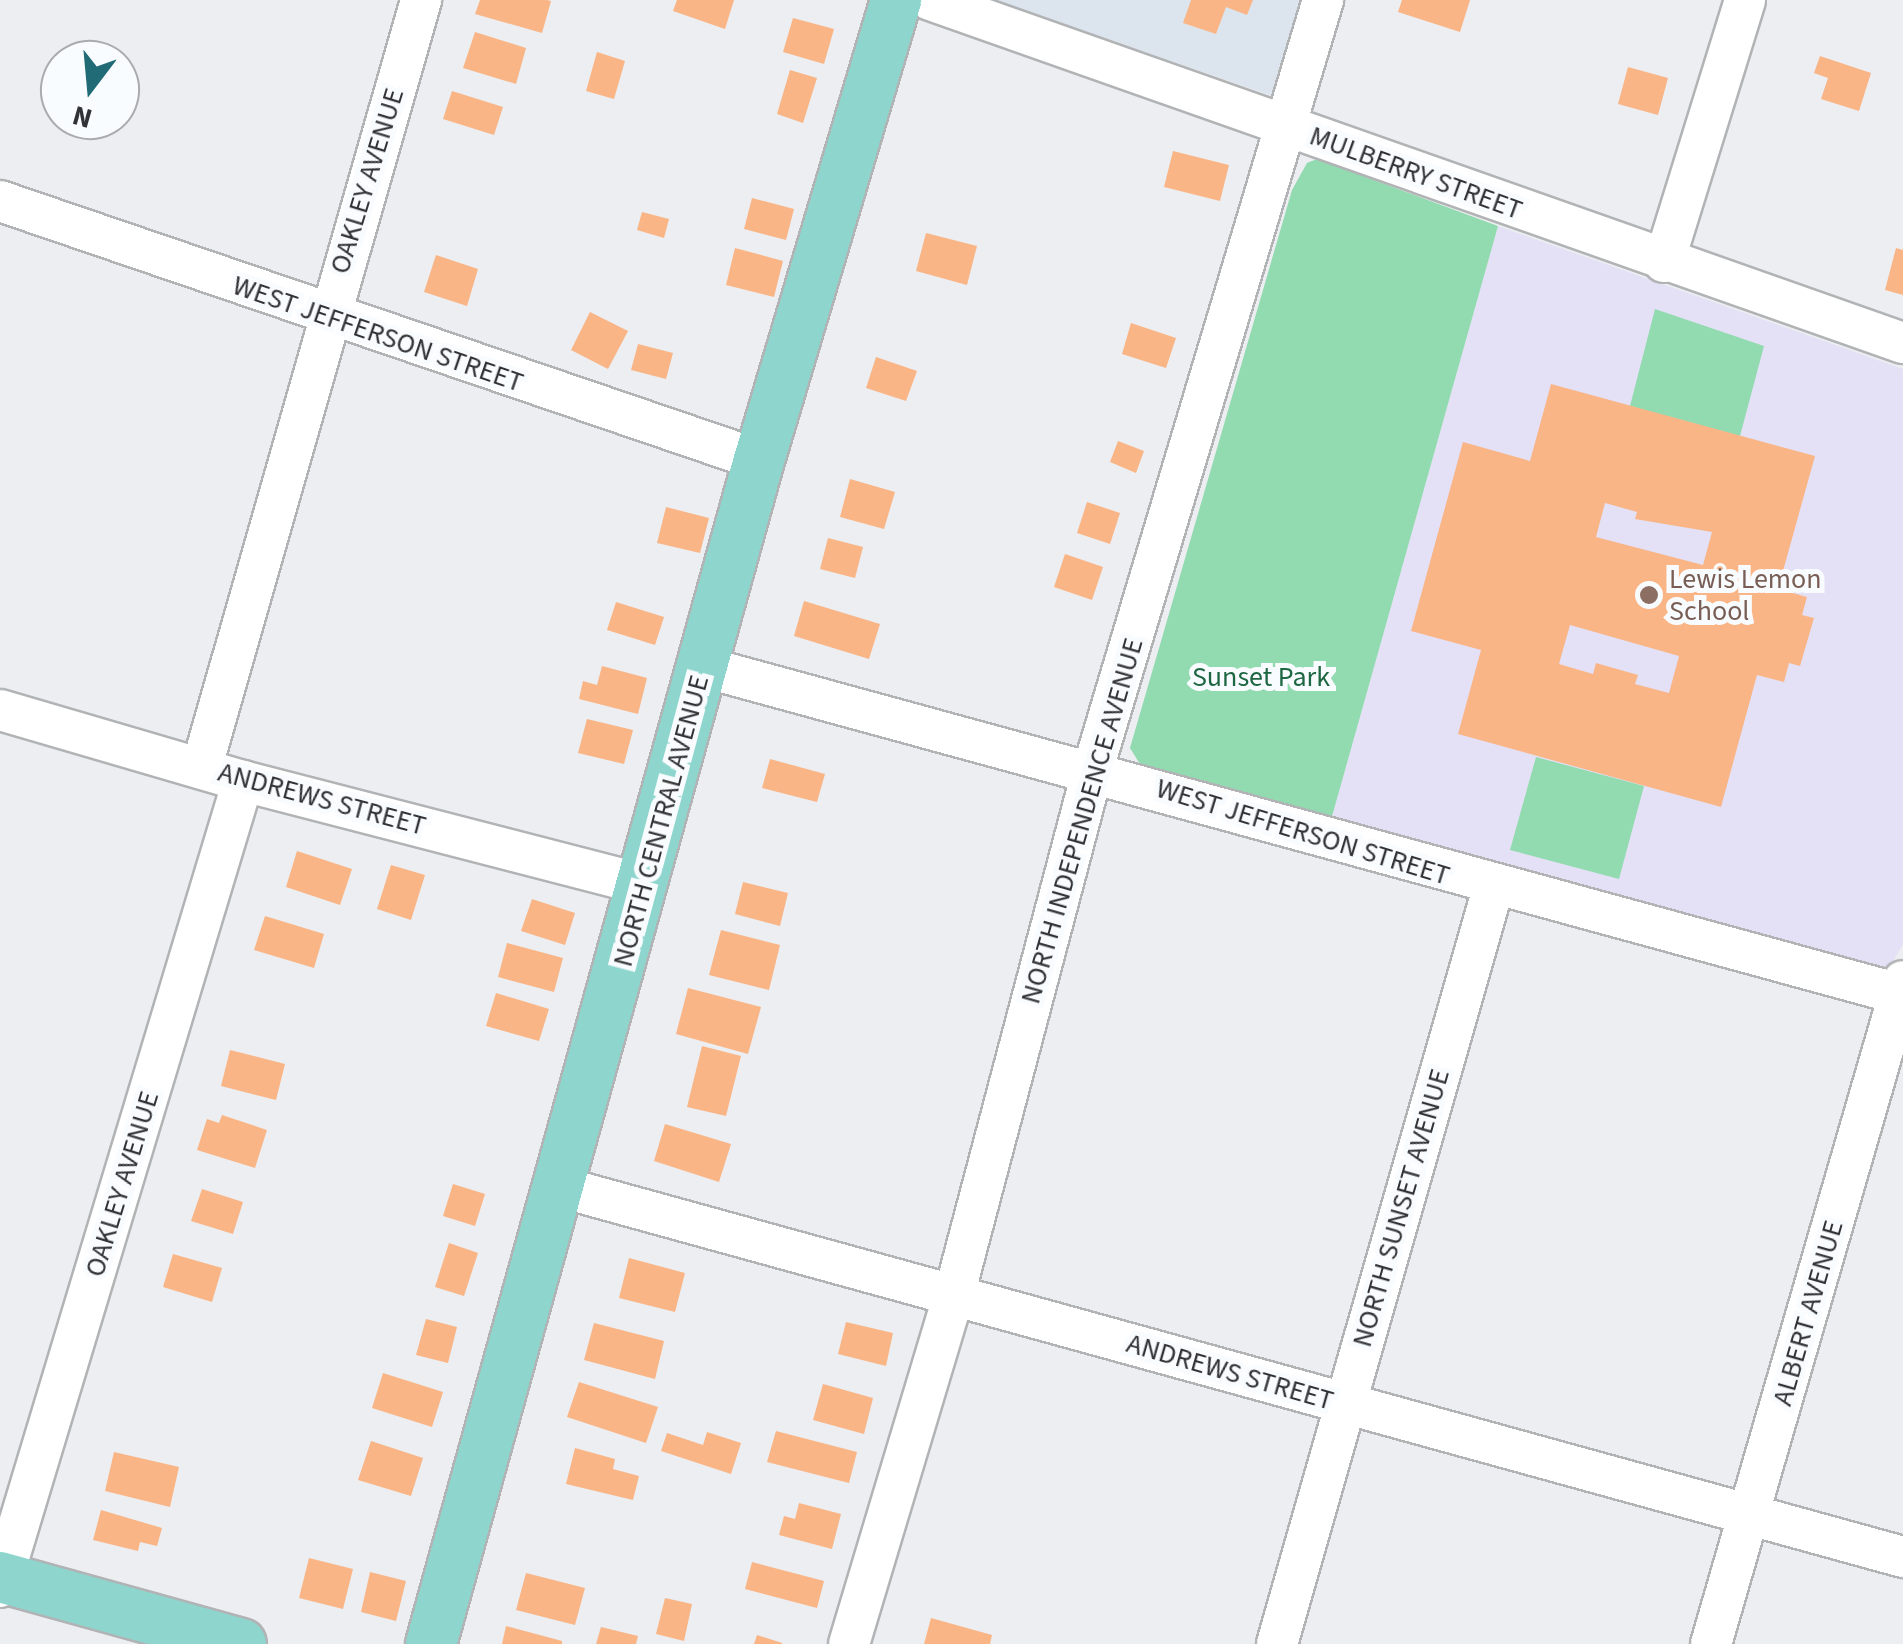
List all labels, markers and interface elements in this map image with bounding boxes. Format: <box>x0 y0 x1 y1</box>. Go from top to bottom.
north arrow <box>40 40 140 140</box>
street label: OAKLEY AVENUE <box>323 84 411 278</box>
text: N <box>68 95 97 139</box>
street label: MULBERRY STREET <box>1305 119 1527 227</box>
street label: WEST JEFFERSON STREET <box>228 268 528 400</box>
place label: Lewis Lemon School <box>1669 562 1822 628</box>
marker: Lewis Lemon School <box>1638 584 1660 606</box>
street label: NORTH INDEPENDENCE AVENUE <box>1014 634 1150 1008</box>
park label: Sunset Park <box>1192 660 1330 694</box>
street label: NORTH CENTRAL AVENUE <box>606 672 716 970</box>
street label: ANDREWS STREET <box>215 755 429 843</box>
street label: WEST JEFFERSON STREET <box>1152 771 1454 893</box>
street label: NORTH SUNSET AVENUE <box>1345 1065 1457 1351</box>
street label: OAKLEY AVENUE <box>78 1087 166 1281</box>
street label: ALBERT AVENUE <box>1766 1217 1850 1409</box>
street label: ANDREWS STREET <box>1123 1326 1337 1418</box>

